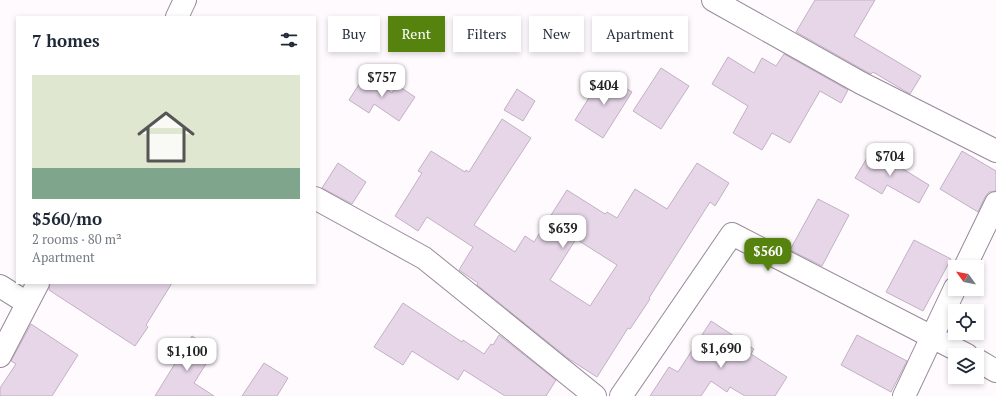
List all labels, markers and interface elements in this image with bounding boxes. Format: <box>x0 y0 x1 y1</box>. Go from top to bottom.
chip: Buy <box>328 16 380 52</box>
chip: Rent <box>388 16 445 52</box>
chip: Filters <box>453 16 521 52</box>
chip: New <box>529 16 584 52</box>
chip: Apartment <box>592 16 688 52</box>
text: 7 homes <box>32 29 100 52</box>
icon: filters <box>278 29 300 51</box>
pin: $757 <box>358 64 406 98</box>
text: $757 <box>367 68 397 86</box>
pin: $404 <box>580 72 628 106</box>
text: $404 <box>589 76 619 94</box>
icon: home <box>130 101 202 173</box>
pin: $704 <box>866 143 914 177</box>
text: $704 <box>875 147 905 165</box>
text: $560/mo <box>32 207 102 230</box>
pin: $639 <box>539 215 587 249</box>
text: $639 <box>548 219 578 237</box>
text: 2 rooms · 80 m² <box>32 230 122 248</box>
pin: $560 <box>744 238 792 272</box>
text: $560 <box>753 242 783 260</box>
text: Apartment <box>32 248 95 266</box>
north arrow <box>948 260 984 296</box>
map controls <box>948 260 984 384</box>
button: locate <box>948 304 984 340</box>
pin: $1,690 <box>688 335 754 369</box>
pin: $1,100 <box>154 338 220 372</box>
text: $1,690 <box>701 339 741 357</box>
text: $1,100 <box>167 342 207 360</box>
button: layers <box>948 348 984 384</box>

